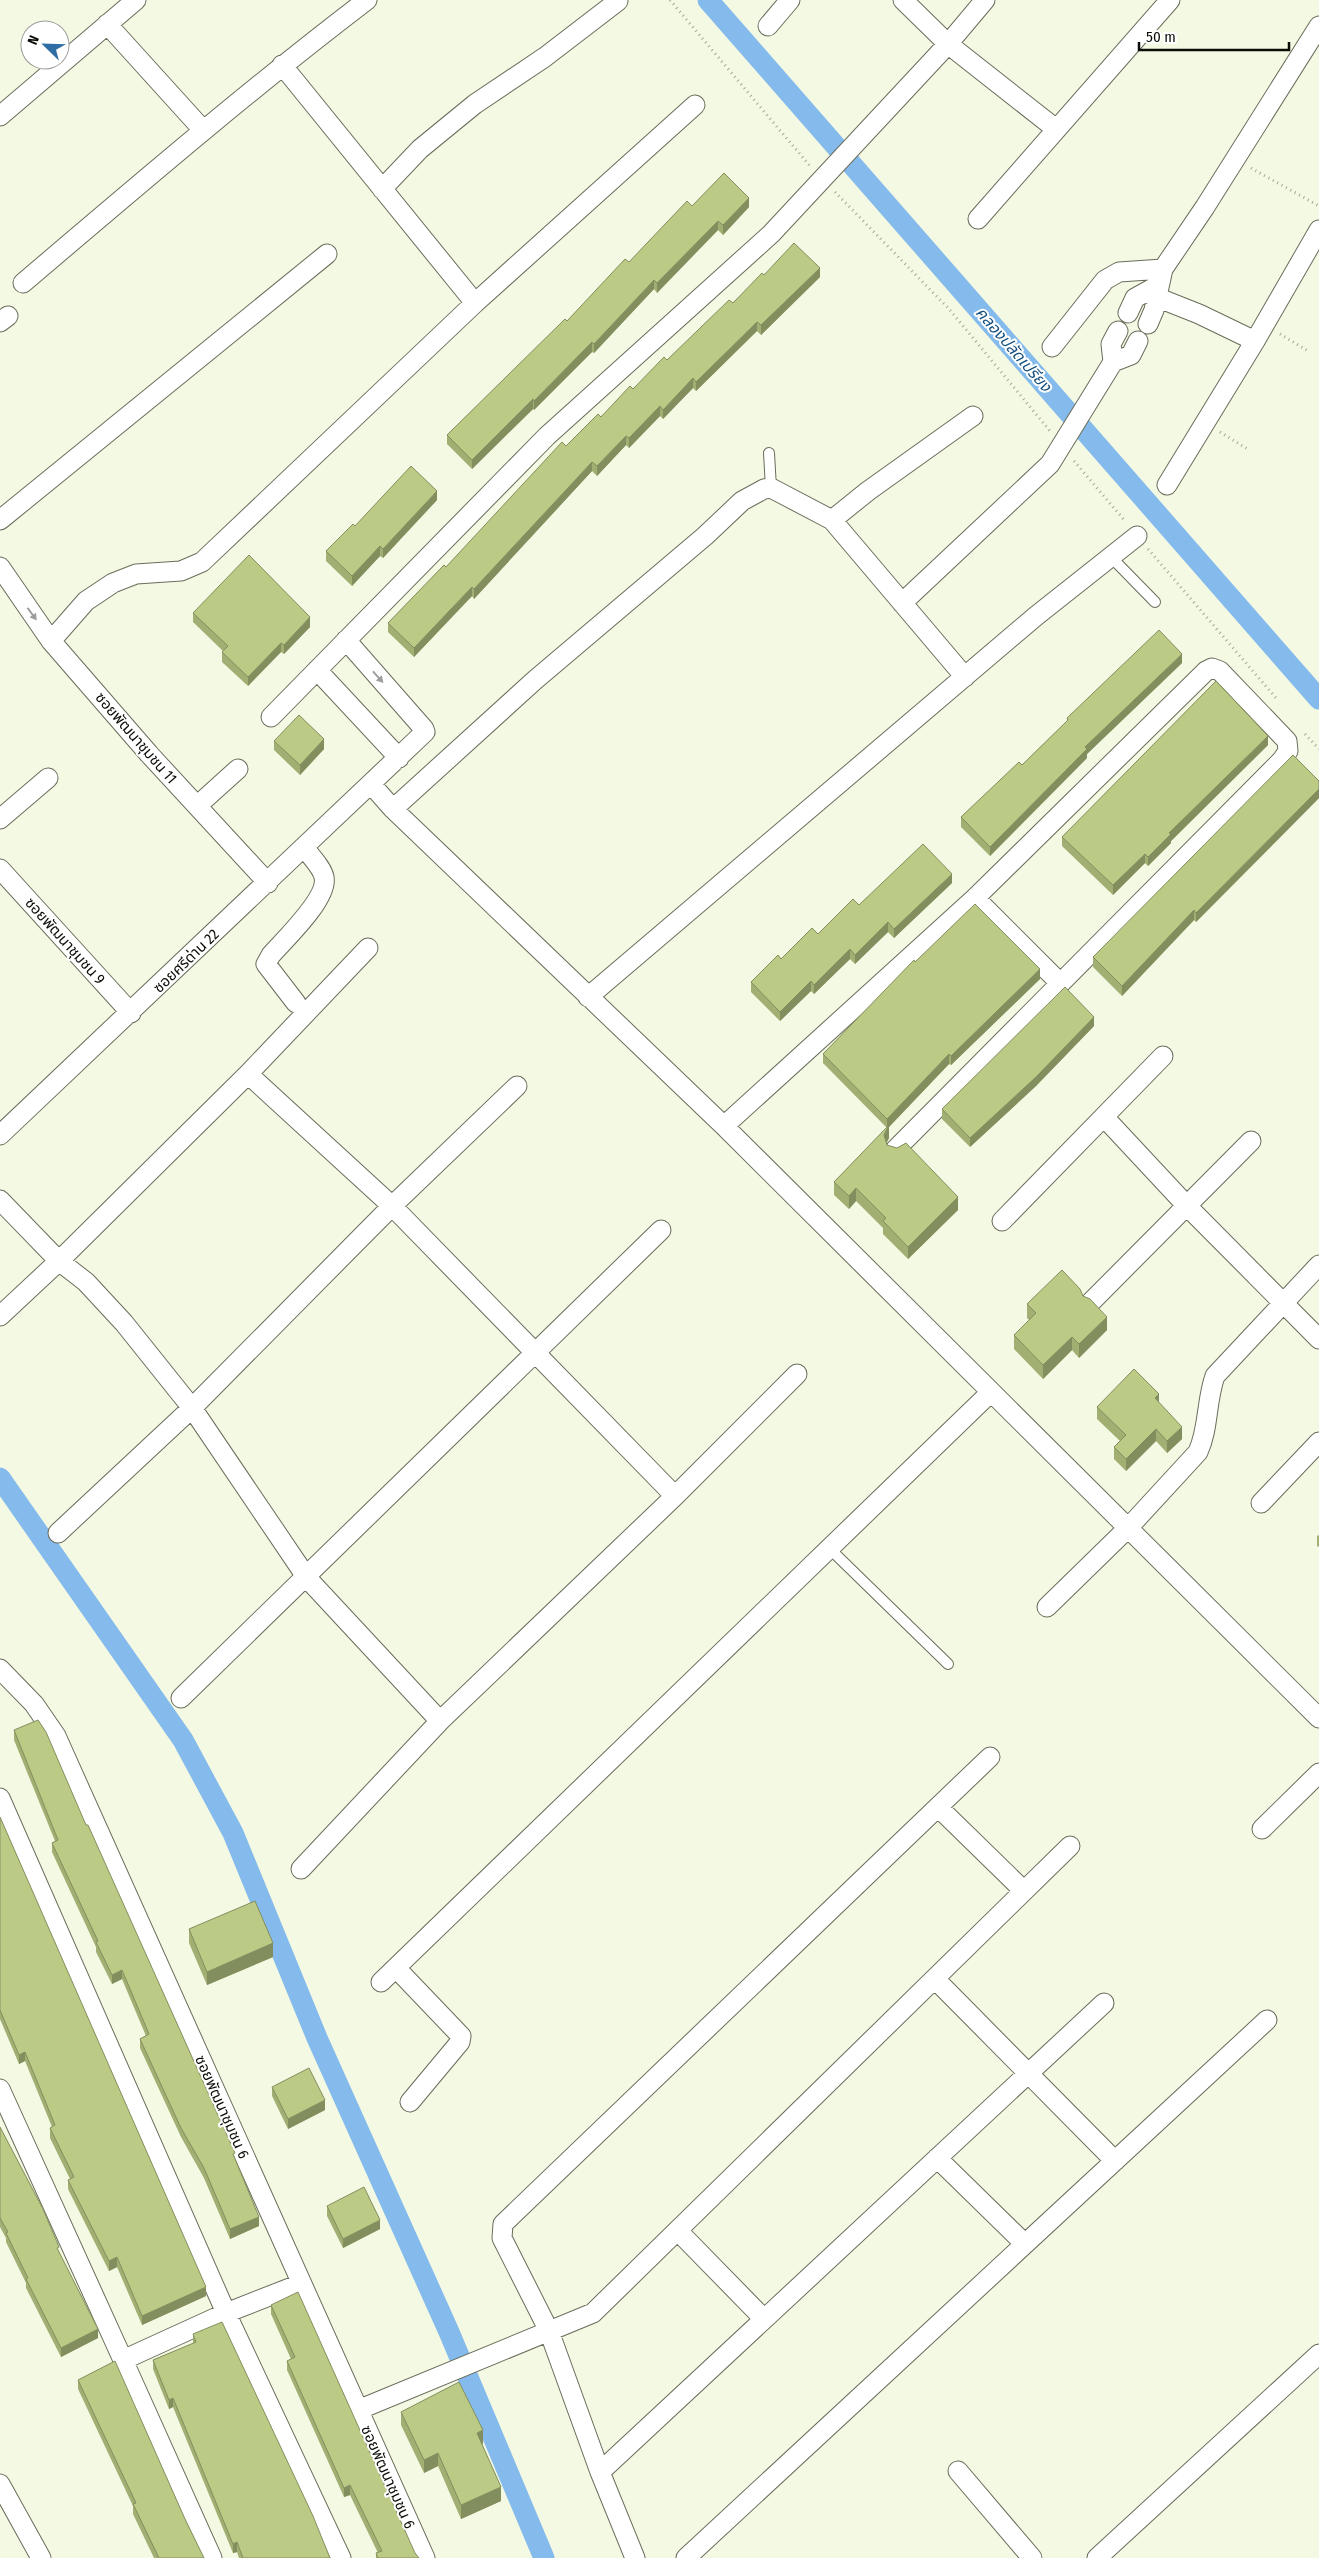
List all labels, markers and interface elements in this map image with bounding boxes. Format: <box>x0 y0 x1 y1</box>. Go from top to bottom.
north arrow <box>20 20 70 70</box>
scale bar <box>1139 20 1289 52</box>
text: 50 m <box>1146 28 1176 46</box>
text: N <box>24 33 43 47</box>
water label: คลองปลัดเปรียง <box>972 303 1056 396</box>
one-way arrow <box>27 607 37 621</box>
one-way arrow <box>372 670 384 682</box>
street label: ซอยพัฒนาชุมชน 11 <box>91 689 181 787</box>
street label: ซอยพัฒนาชุมชน 9 <box>21 894 109 988</box>
street label: ซอยศรีด่าน 22 <box>150 925 223 997</box>
street label: ซอยพัฒนาชุมชน 6 <box>191 2053 253 2161</box>
street label: ซอยพัฒนาชุมชน 6 <box>357 2423 419 2531</box>

